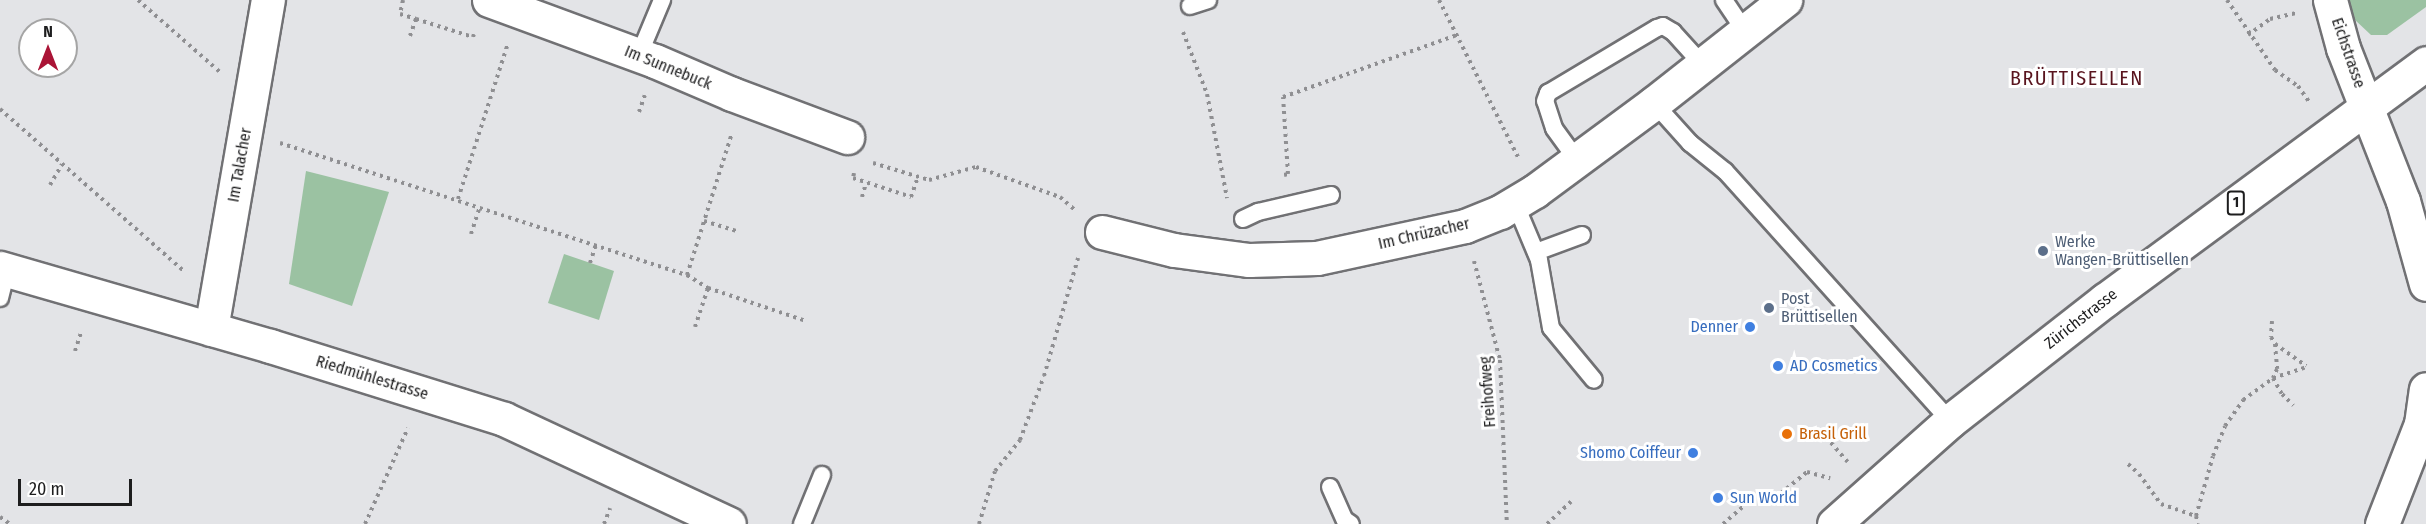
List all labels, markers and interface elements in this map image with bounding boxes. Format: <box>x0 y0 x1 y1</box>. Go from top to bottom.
street label: Eichstrasse <box>2327 15 2369 91</box>
north arrow <box>18 18 78 78</box>
text: N <box>43 22 53 41</box>
street label: Im Sunnebuck <box>622 42 714 94</box>
district label: BRÜTTISELLEN <box>2010 66 2144 90</box>
street label: Im Talacher <box>224 126 256 204</box>
road number: 1 <box>2226 191 2246 215</box>
street label: Im Chrüzacher <box>1376 214 1472 254</box>
place label: Werke Wangen-Brüttisellen <box>2055 232 2189 270</box>
marker: Werke Wangen-Brüttisellen <box>2036 244 2050 258</box>
street label: Zürichstrasse <box>2041 285 2121 353</box>
place label: Post Brüttisellen <box>1781 289 1858 327</box>
marker: Post Brüttisellen <box>1762 301 1776 315</box>
place label: Denner <box>1690 317 1738 337</box>
marker: Denner <box>1743 320 1757 334</box>
street label: Riedmühlestrasse <box>313 352 431 404</box>
street label: Freihofweg <box>1476 356 1500 428</box>
place label: AD Cosmetics <box>1790 356 1878 376</box>
marker: AD Cosmetics <box>1771 359 1785 373</box>
place label: Brasil Grill <box>1799 424 1867 444</box>
marker: Brasil Grill <box>1780 427 1794 441</box>
place label: Shomo Coiffeur <box>1580 443 1681 463</box>
marker: Shomo Coiffeur <box>1686 446 1700 460</box>
scale bar <box>21 467 135 505</box>
text: 20 m <box>29 478 64 500</box>
place label: Sun World <box>1730 488 1797 508</box>
marker: Sun World <box>1711 491 1725 505</box>

